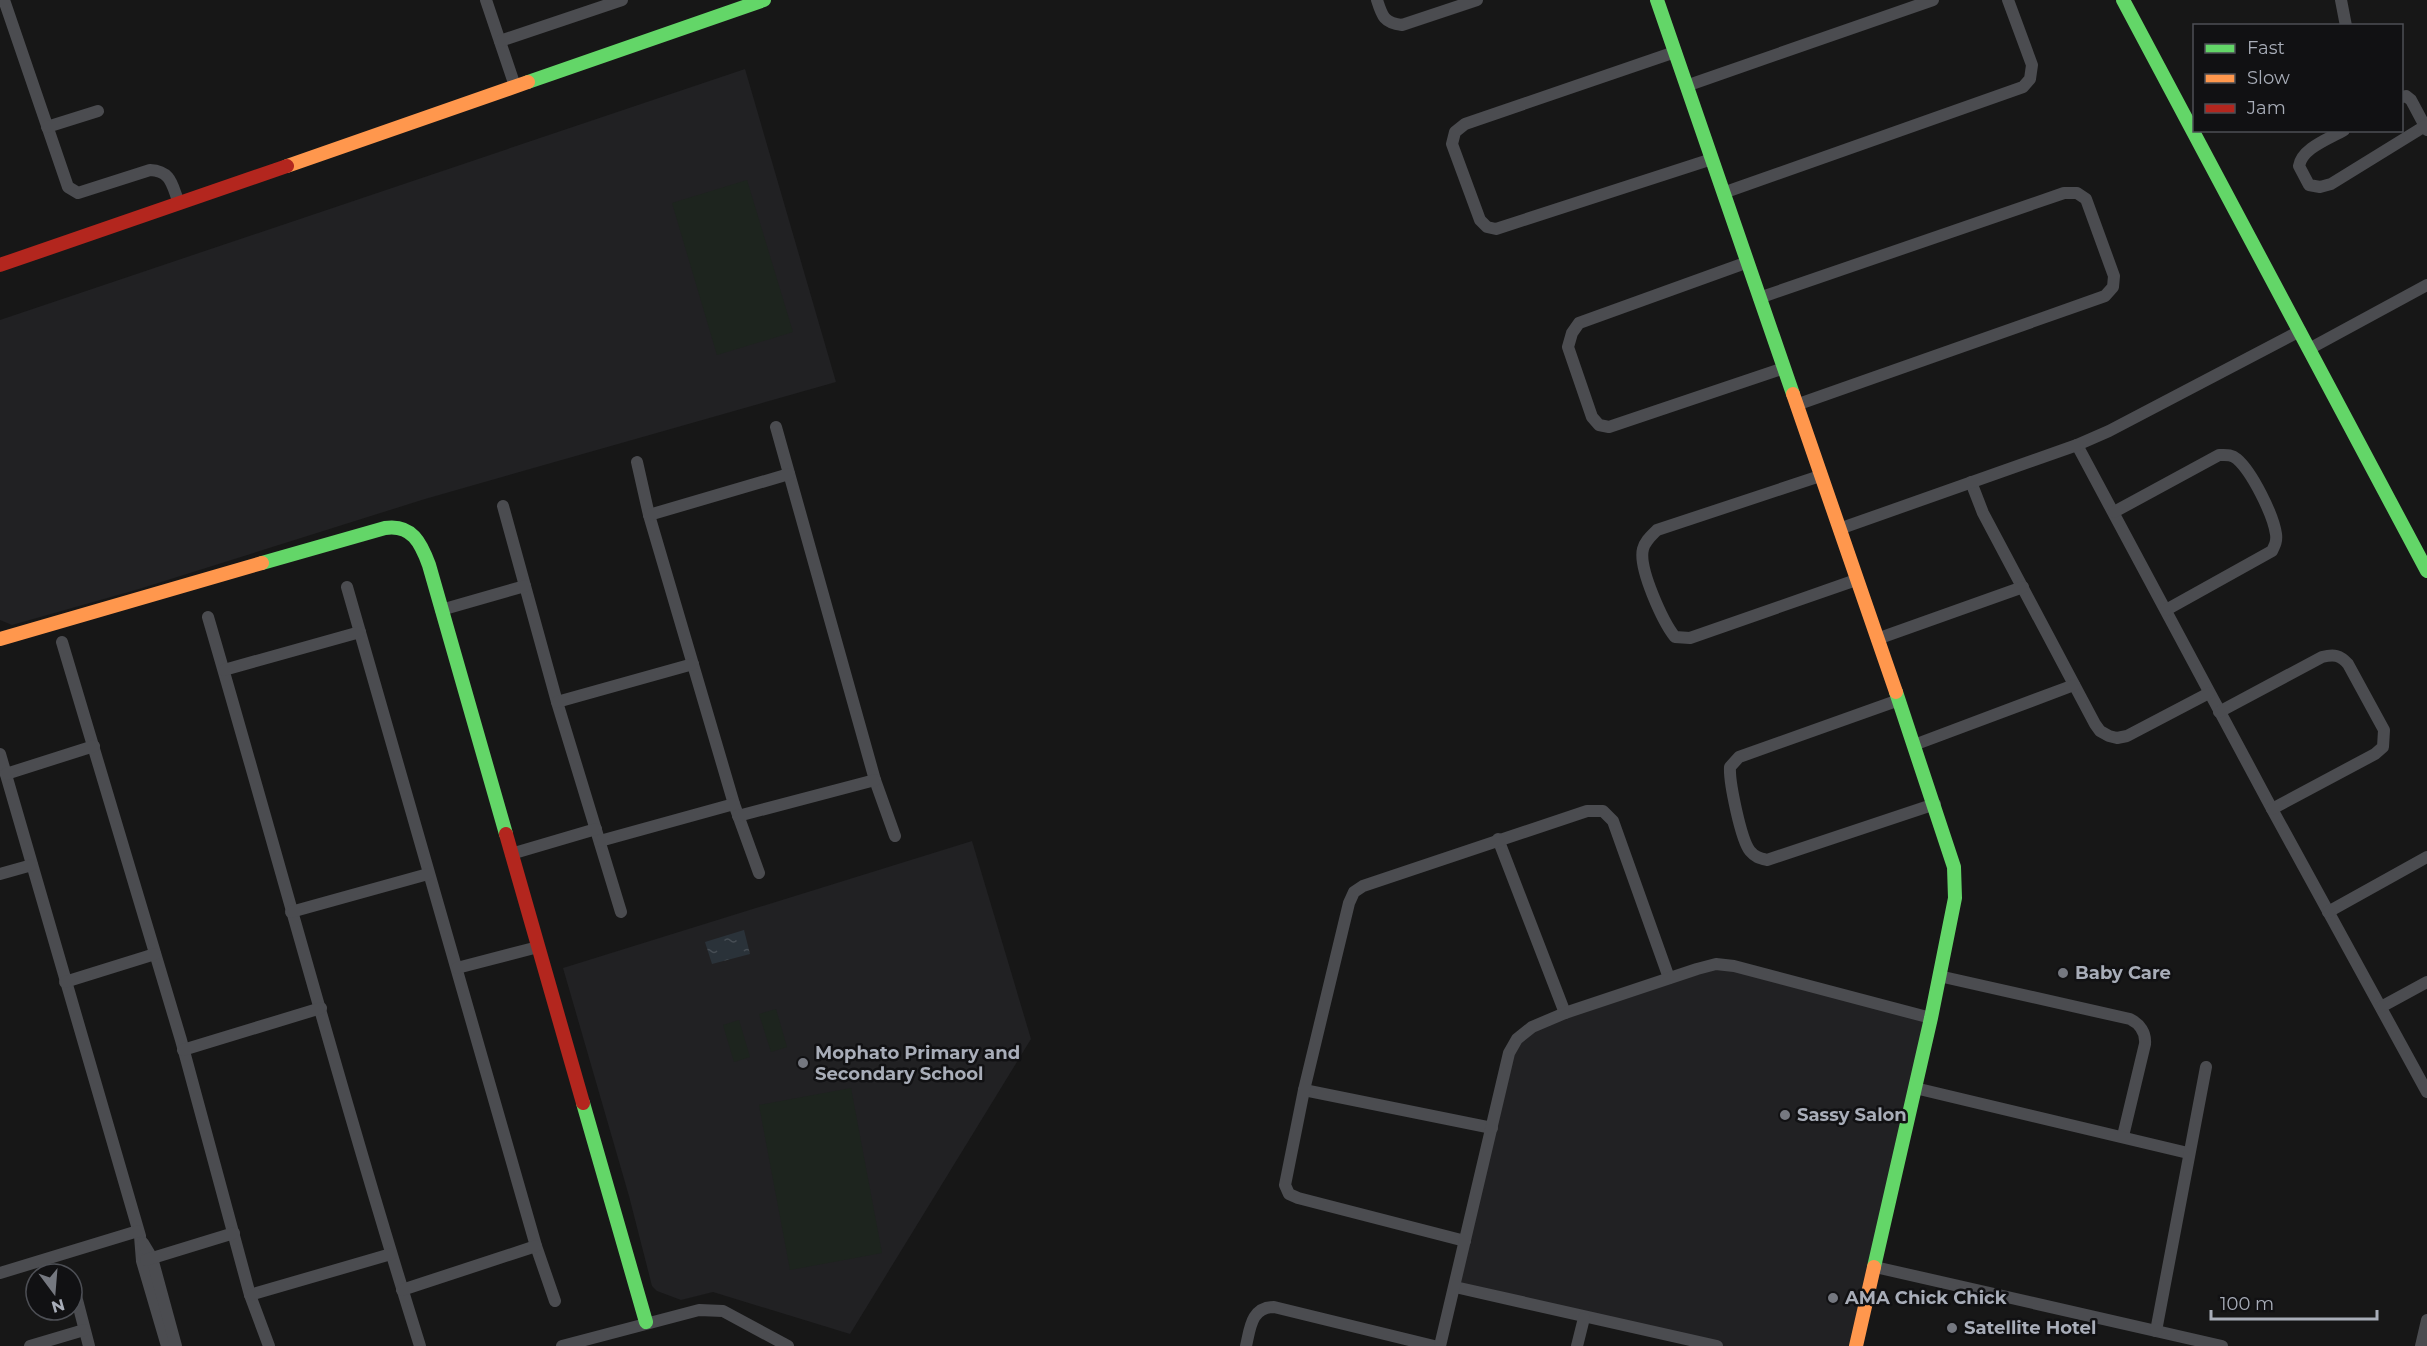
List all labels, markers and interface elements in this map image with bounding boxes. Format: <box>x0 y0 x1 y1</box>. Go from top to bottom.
legend <box>2193 24 2403 132</box>
text: Fast <box>2247 37 2285 59</box>
text: Slow <box>2247 67 2290 89</box>
text: Jam <box>2246 97 2286 119</box>
place label: Baby Care <box>2075 962 2171 984</box>
marker: Baby Care <box>2056 966 2070 980</box>
place label: Mophato Primary and Secondary School <box>815 1042 1020 1085</box>
marker: Mophato Primary and Secondary School <box>796 1056 810 1070</box>
place label: Sassy Salon <box>1797 1104 1907 1126</box>
marker: Sassy Salon <box>1778 1108 1792 1122</box>
north arrow <box>24 1262 84 1322</box>
scale bar <box>2211 1283 2378 1321</box>
place label: AMA Chick Chick <box>1844 1287 2007 1309</box>
marker: AMA Chick Chick <box>1826 1291 1840 1305</box>
text: 100 m <box>2220 1293 2274 1315</box>
text: N <box>49 1295 67 1317</box>
place label: Satellite Hotel <box>1964 1317 2096 1339</box>
marker: Satellite Hotel <box>1945 1321 1959 1335</box>

